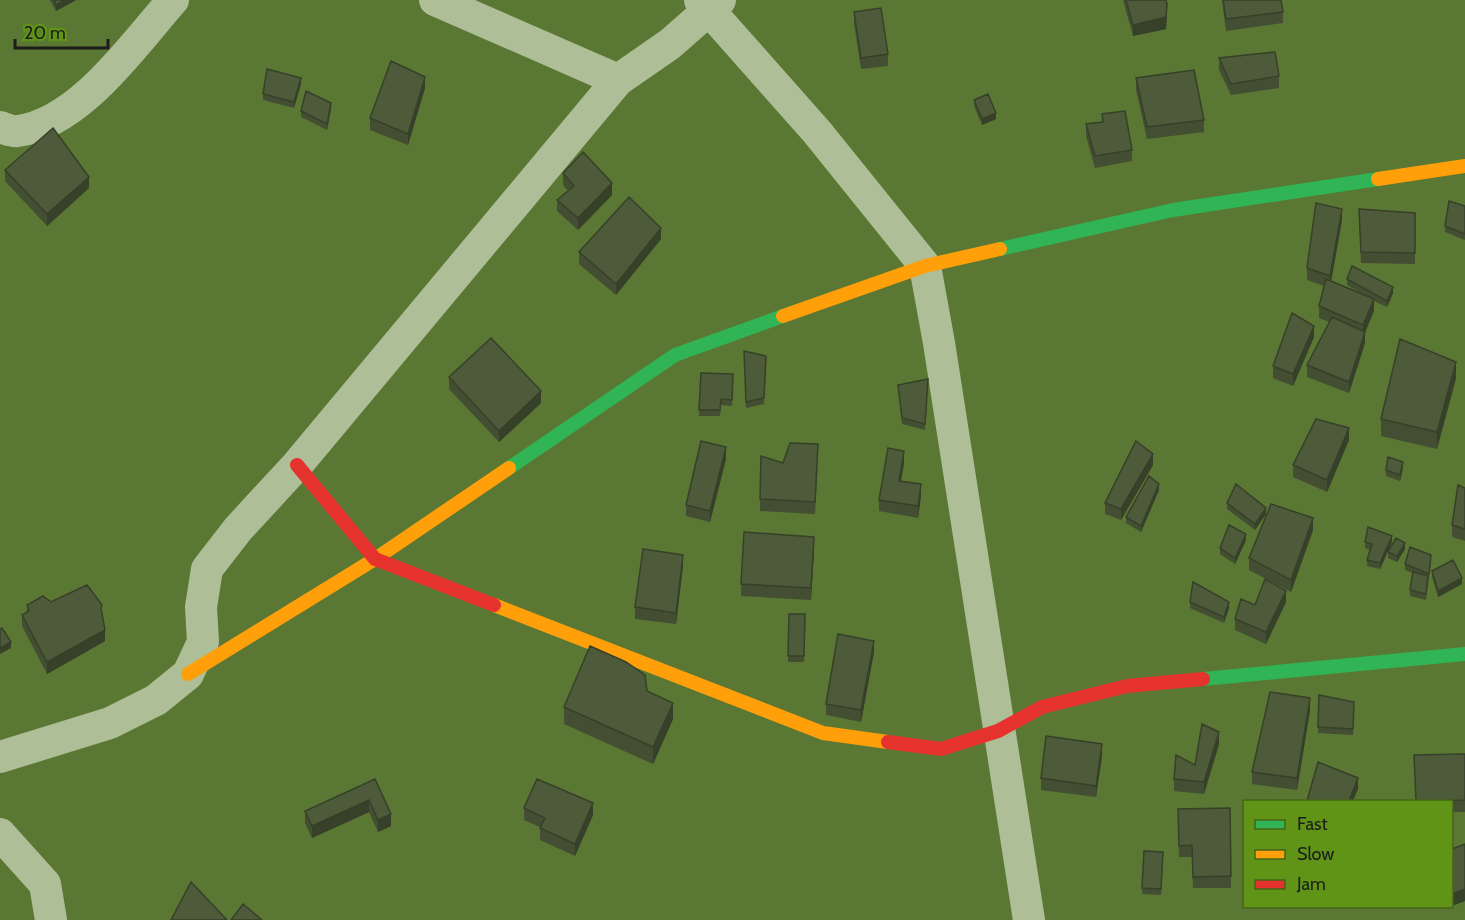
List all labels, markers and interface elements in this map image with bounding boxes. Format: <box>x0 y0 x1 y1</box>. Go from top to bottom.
scale bar <box>15 12 108 50</box>
text: 20 m <box>24 22 66 44</box>
legend <box>1243 800 1453 908</box>
text: Fast <box>1297 813 1328 835</box>
text: Slow <box>1297 843 1334 865</box>
text: Jam <box>1296 873 1326 895</box>

